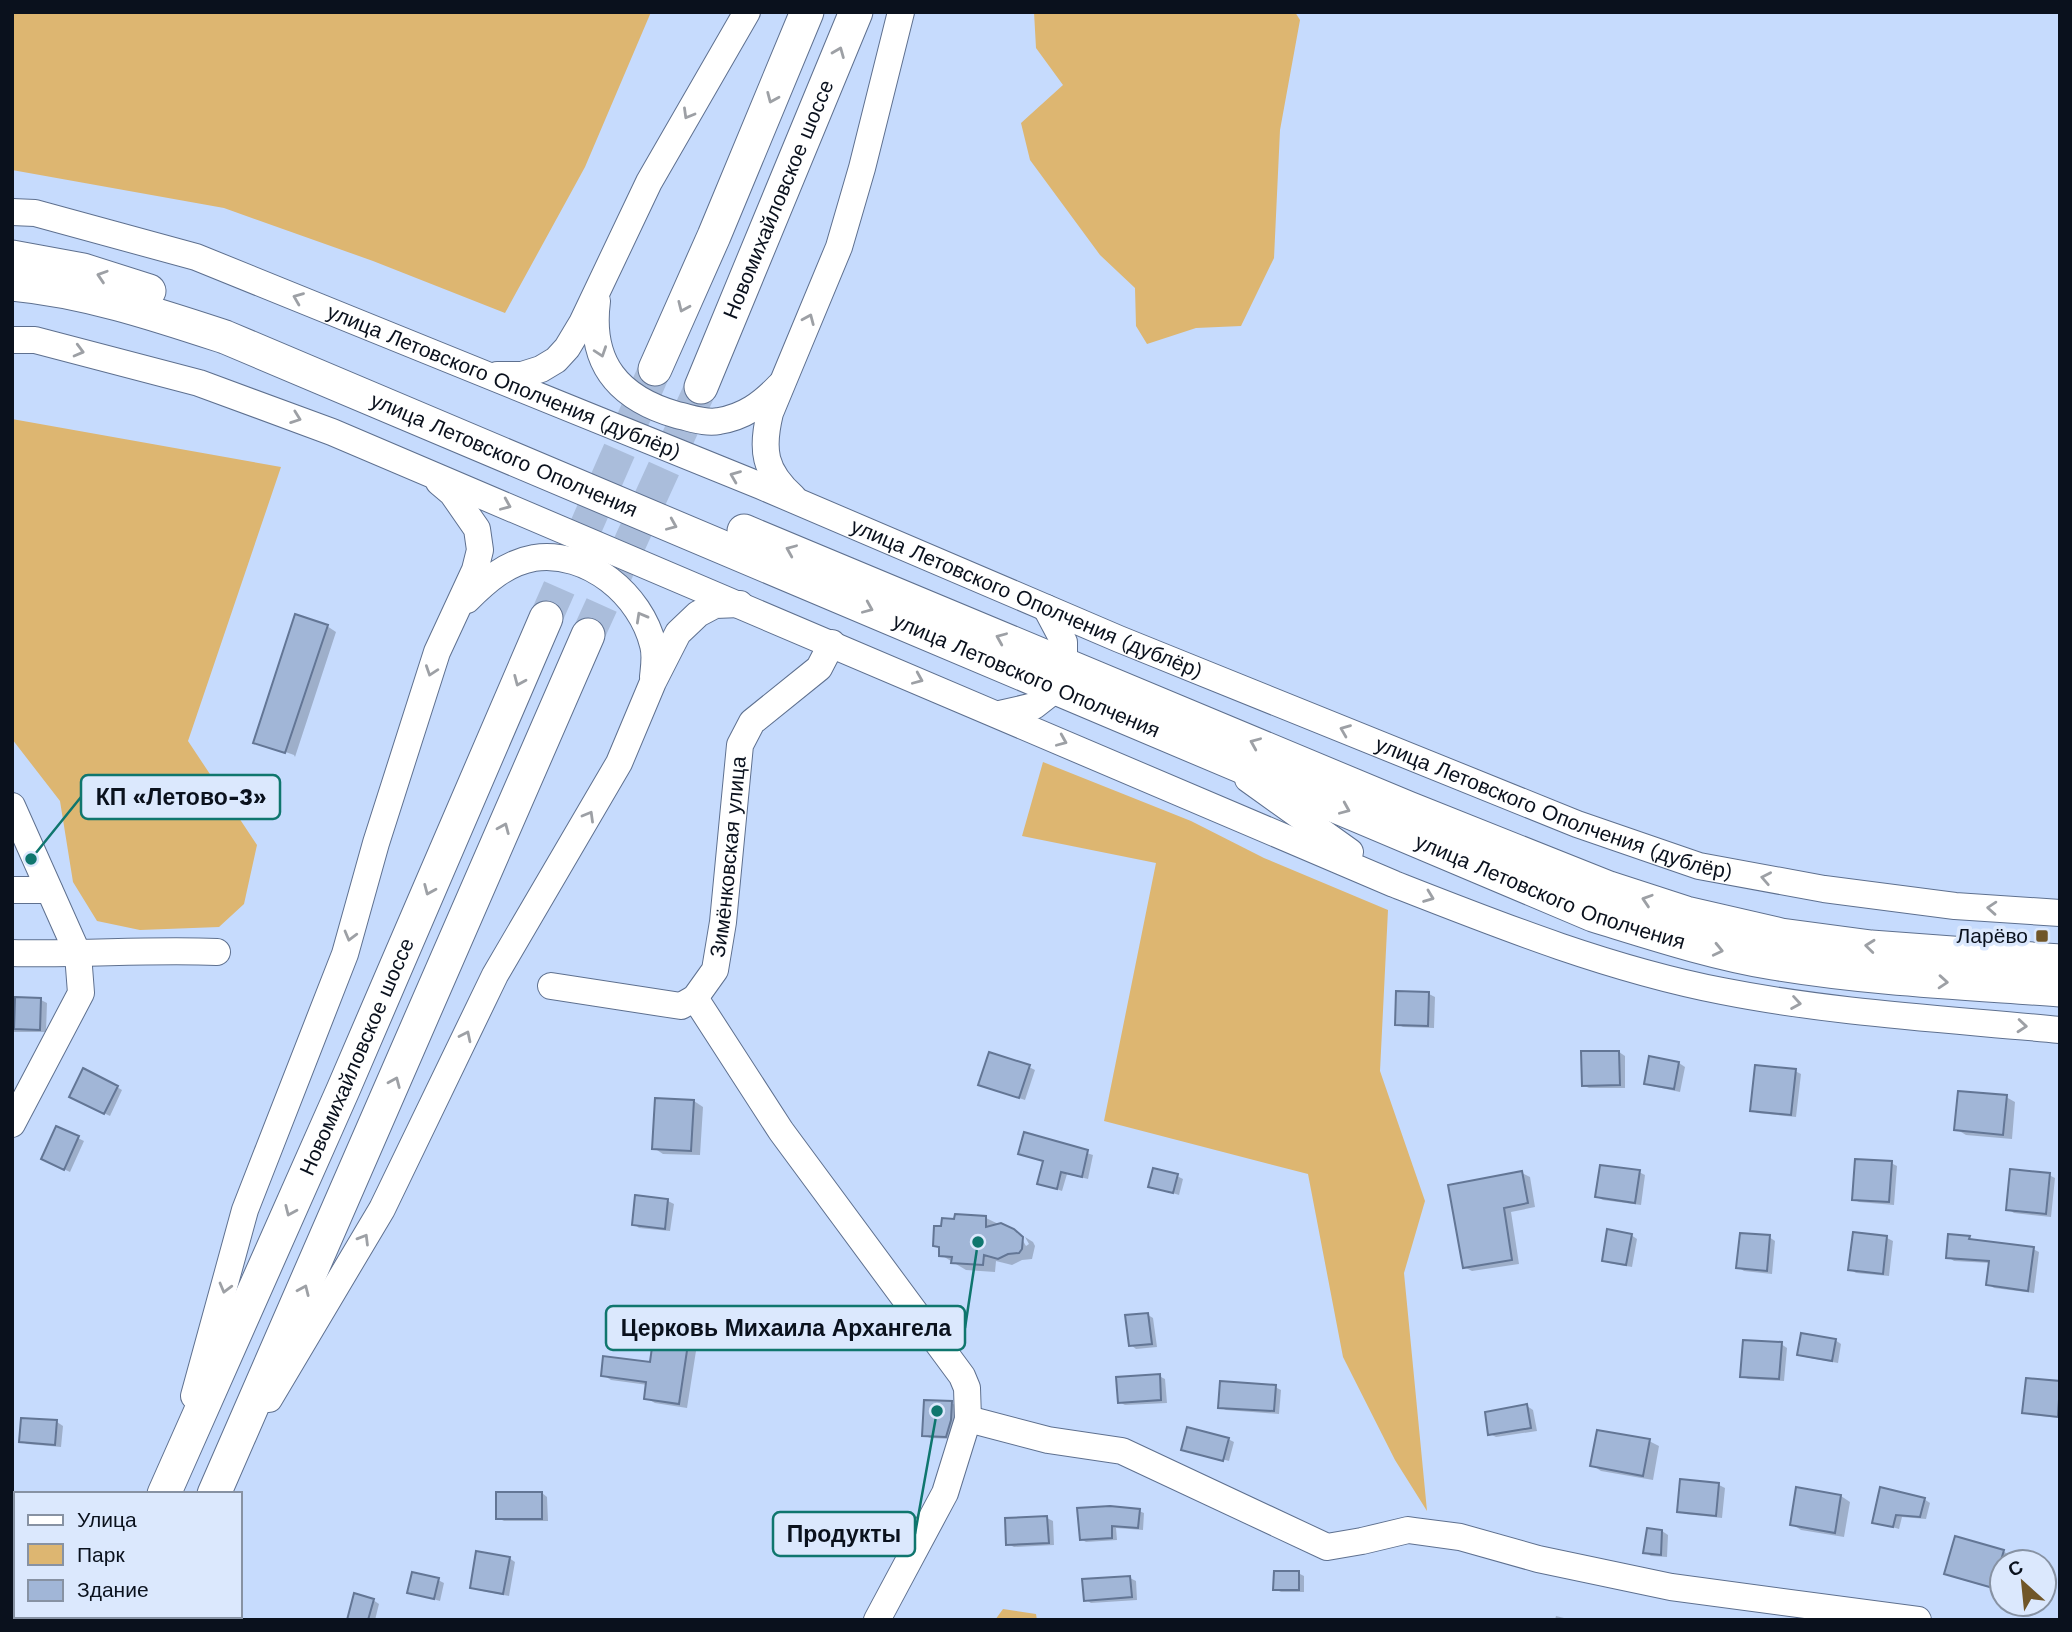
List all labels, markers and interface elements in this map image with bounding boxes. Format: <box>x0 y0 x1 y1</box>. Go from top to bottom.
one-way arrow <box>831 47 845 59</box>
street label: Новомихайловское шоссе <box>718 76 839 322</box>
one-way arrow <box>766 91 780 103</box>
one-way arrow <box>683 106 696 119</box>
one-way arrow <box>96 269 108 284</box>
one-way arrow <box>292 292 305 306</box>
street label: улица Летовского Ополчения (дублёр) <box>323 298 683 464</box>
one-way arrow <box>677 300 691 312</box>
one-way arrow <box>801 313 815 325</box>
one-way arrow <box>73 343 85 358</box>
one-way arrow <box>593 346 607 358</box>
street label: улица Летовского Ополчения <box>367 387 641 523</box>
one-way arrow <box>290 410 302 424</box>
one-way arrow <box>730 470 743 484</box>
one-way arrow <box>500 497 512 511</box>
street label: улица Летовского Ополчения (дублёр) <box>848 513 1206 685</box>
one-way arrow <box>666 517 678 531</box>
one-way arrow <box>786 544 798 558</box>
one-way arrow <box>861 600 873 614</box>
street label: улица Летовского Ополчения <box>890 607 1164 743</box>
one-way arrow <box>636 611 649 624</box>
one-way arrow <box>996 632 1008 646</box>
one-way arrow <box>425 665 439 677</box>
one-way arrow <box>910 671 923 685</box>
one-way arrow <box>513 673 527 686</box>
one-way arrow <box>1339 725 1351 739</box>
street label: улица Летовского Ополчения (дублёр) <box>1372 731 1734 884</box>
one-way arrow <box>1055 733 1068 747</box>
one-way arrow <box>1250 737 1262 751</box>
street label: Зимёнковская улица <box>704 755 751 959</box>
callout: КП «Летово-3» <box>81 775 280 819</box>
text: КП «Летово-3» <box>96 784 266 811</box>
one-way arrow <box>1339 801 1351 815</box>
one-way arrow <box>581 811 594 823</box>
one-way arrow <box>496 823 510 835</box>
street label: улица Летовского Ополчения <box>1412 828 1688 954</box>
one-way arrow <box>1760 872 1772 887</box>
one-way arrow <box>424 883 438 895</box>
one-way arrow <box>1423 889 1435 903</box>
one-way arrow <box>1642 894 1654 908</box>
one-way arrow <box>1986 901 1997 916</box>
place label: Ларёво <box>1957 923 2028 948</box>
marker: Ларёво <box>2034 928 2050 944</box>
one-way arrow <box>344 930 359 942</box>
street label: Новомихайловское шоссе <box>294 934 419 1179</box>
one-way arrow <box>1864 939 1875 954</box>
one-way arrow <box>1712 942 1724 957</box>
one-way arrow <box>1937 974 1948 989</box>
one-way arrow <box>1790 995 1802 1010</box>
one-way arrow <box>2017 1018 2028 1033</box>
one-way arrow <box>457 1031 471 1043</box>
one-way arrow <box>386 1077 400 1089</box>
one-way arrow <box>284 1204 298 1216</box>
one-way arrow <box>356 1234 369 1247</box>
one-way arrow <box>219 1282 233 1294</box>
one-way arrow <box>295 1285 309 1297</box>
callout: Церковь Михаила Архангела <box>606 1306 965 1350</box>
text: Церковь Михаила Архангела <box>621 1315 952 1342</box>
legend <box>14 1492 242 1618</box>
text: Улица <box>77 1507 137 1532</box>
callout: Продукты <box>773 1512 915 1556</box>
text: Продукты <box>787 1521 901 1548</box>
text: Парк <box>77 1542 125 1567</box>
north arrow <box>1988 1548 2058 1618</box>
text: С <box>2004 1555 2027 1582</box>
text: Здание <box>77 1577 149 1602</box>

